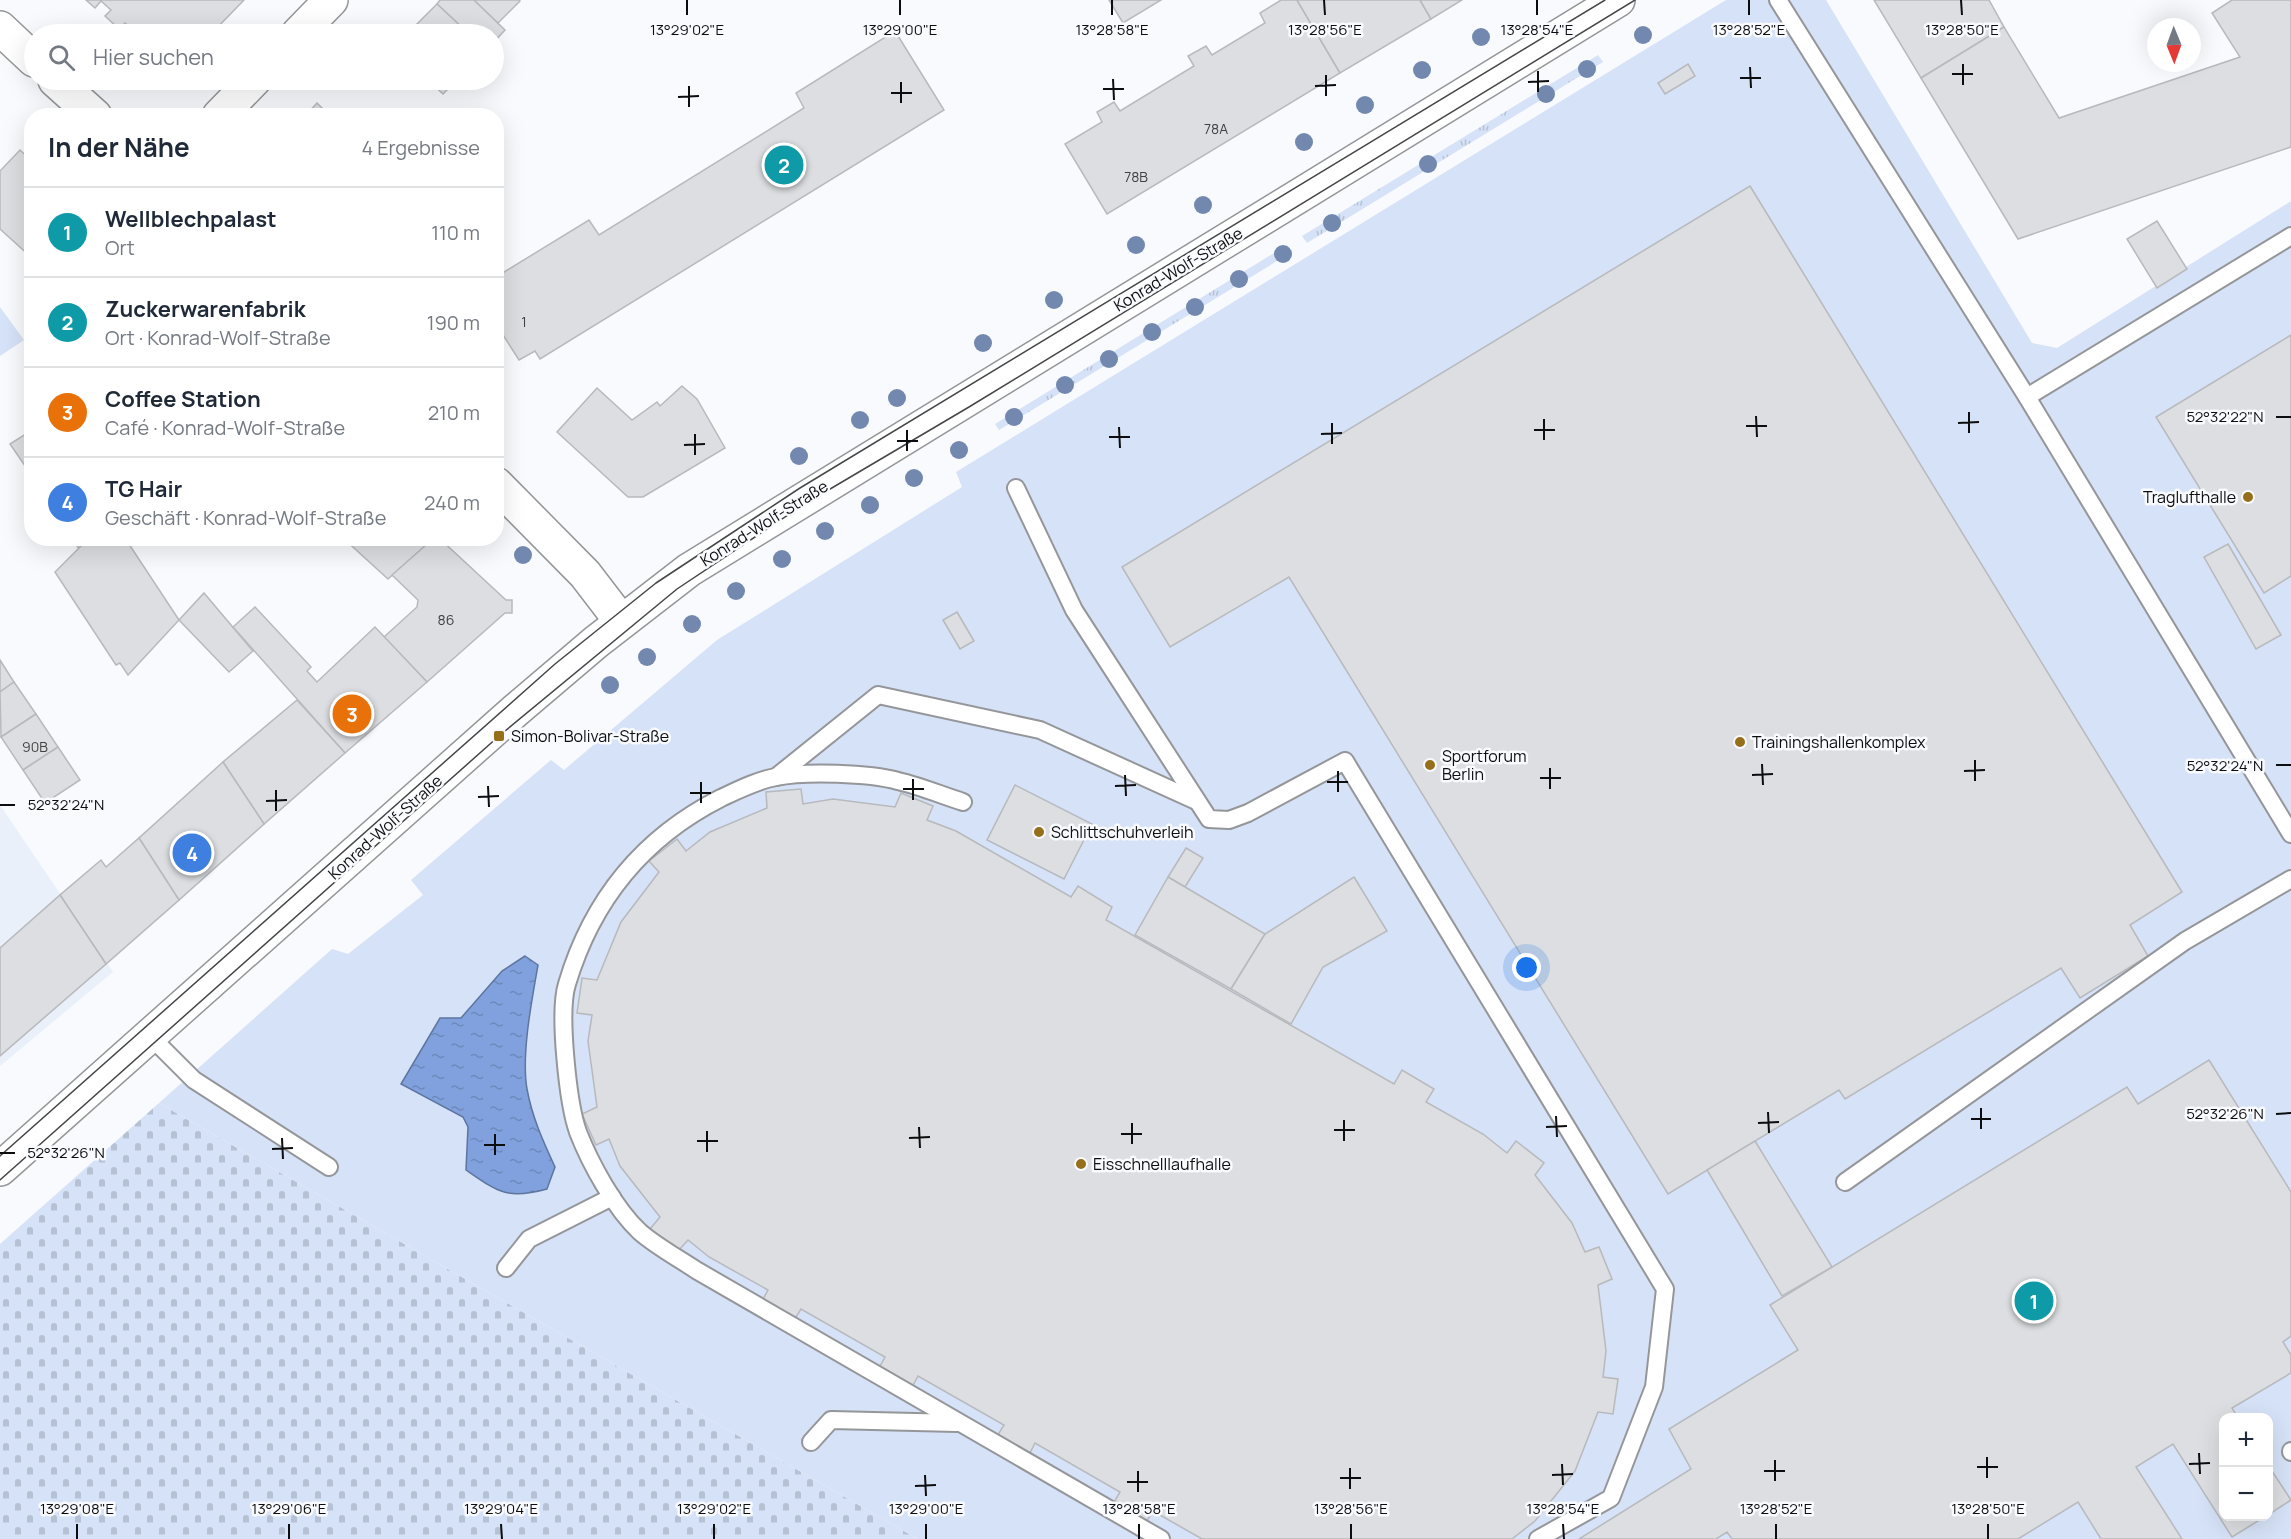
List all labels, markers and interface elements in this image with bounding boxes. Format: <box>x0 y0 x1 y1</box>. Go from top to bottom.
north arrow <box>2147 18 2201 72</box>
text: 13°29'02"E <box>650 19 724 40</box>
text: 13°29'00"E <box>863 19 937 40</box>
text: 13°28'58"E <box>1075 19 1149 40</box>
text: 13°28'56"E <box>1288 19 1362 40</box>
text: 13°28'54"E <box>1501 19 1573 40</box>
text: 13°28'52"E <box>1713 19 1785 40</box>
text: 13°28'50"E <box>1925 19 1999 40</box>
search box <box>24 24 504 90</box>
icon: search <box>45 41 78 74</box>
text: Hier suchen <box>93 42 214 72</box>
house number: 78A <box>1204 119 1228 138</box>
text: In der Nähe <box>48 129 190 165</box>
text: 4 Ergebnisse <box>361 134 480 161</box>
pin: 2 <box>764 142 804 188</box>
house number: 78B <box>1124 167 1148 186</box>
text: Wellblechpalast <box>105 204 277 234</box>
text: 1 <box>63 219 72 246</box>
text: 110 m <box>431 219 480 246</box>
street label: Konrad-Wolf-Straße <box>1109 222 1247 316</box>
text: Ort <box>105 234 135 261</box>
text: Zuckerwarenfabrik <box>105 294 306 324</box>
text: 2 <box>62 309 73 336</box>
text: 190 m <box>427 309 480 336</box>
house number: 1 <box>521 312 527 331</box>
text: Ort · Konrad-Wolf-Straße <box>105 324 331 351</box>
text: Coffee Station <box>105 384 261 414</box>
text: 3 <box>62 399 73 426</box>
text: 210 m <box>428 399 480 426</box>
text: 52°32'22"N <box>2187 406 2263 427</box>
text: Café · Konrad-Wolf-Straße <box>105 414 345 441</box>
text: TG Hair <box>105 474 182 504</box>
street label: Konrad-Wolf-Straße <box>696 475 832 571</box>
place label: Traglufthalle <box>2143 486 2236 508</box>
text: 4 <box>61 489 74 516</box>
text: 240 m <box>424 489 480 516</box>
marker: Traglufthalle <box>2241 490 2255 504</box>
text: Geschäft · Konrad-Wolf-Straße <box>105 504 386 531</box>
house number: 86 <box>438 610 454 629</box>
pin: 3 <box>332 692 372 736</box>
place label: Simon-Bolivar-Straße <box>511 725 669 747</box>
marker: Simon-Bolivar-Straße <box>492 729 506 743</box>
place label: Trainingshallenkomplex <box>1752 731 1926 753</box>
marker: Trainingshallenkomplex <box>1733 735 1747 749</box>
house number: 90B <box>22 737 48 756</box>
place label: Sportforum Berlin <box>1442 745 1527 785</box>
text: 52°32'24"N <box>2187 755 2263 776</box>
marker: Sportforum Berlin <box>1423 758 1437 772</box>
street label: Konrad-Wolf-Straße <box>323 770 447 884</box>
text: 52°32'24"N <box>28 794 104 815</box>
place label: Schlittschuhverleih <box>1051 821 1194 843</box>
marker: Schlittschuhverleih <box>1032 825 1046 839</box>
pin: 4 <box>172 830 212 876</box>
your location <box>1512 953 1541 982</box>
text: 52°32'26"N <box>2186 1103 2264 1124</box>
text: 52°32'26"N <box>27 1142 105 1163</box>
place label: Eisschnelllaufhalle <box>1093 1153 1231 1175</box>
marker: Eisschnelllaufhalle <box>1074 1157 1088 1171</box>
pin: 1 <box>2014 1278 2054 1324</box>
map controls <box>2219 1413 2273 1521</box>
button: + <box>2219 1413 2273 1467</box>
button: − <box>2219 1467 2273 1521</box>
text: 13°29'08"E <box>40 1498 114 1519</box>
text: 13°29'06"E <box>252 1498 326 1519</box>
text: 13°29'04"E <box>464 1498 538 1519</box>
text: 13°29'02"E <box>677 1498 751 1519</box>
text: 13°29'00"E <box>889 1498 963 1519</box>
text: 13°28'58"E <box>1102 1498 1176 1519</box>
text: 13°28'56"E <box>1314 1498 1388 1519</box>
text: 13°28'54"E <box>1527 1498 1599 1519</box>
text: 13°28'52"E <box>1740 1498 1812 1519</box>
text: 13°28'50"E <box>1951 1498 2025 1519</box>

